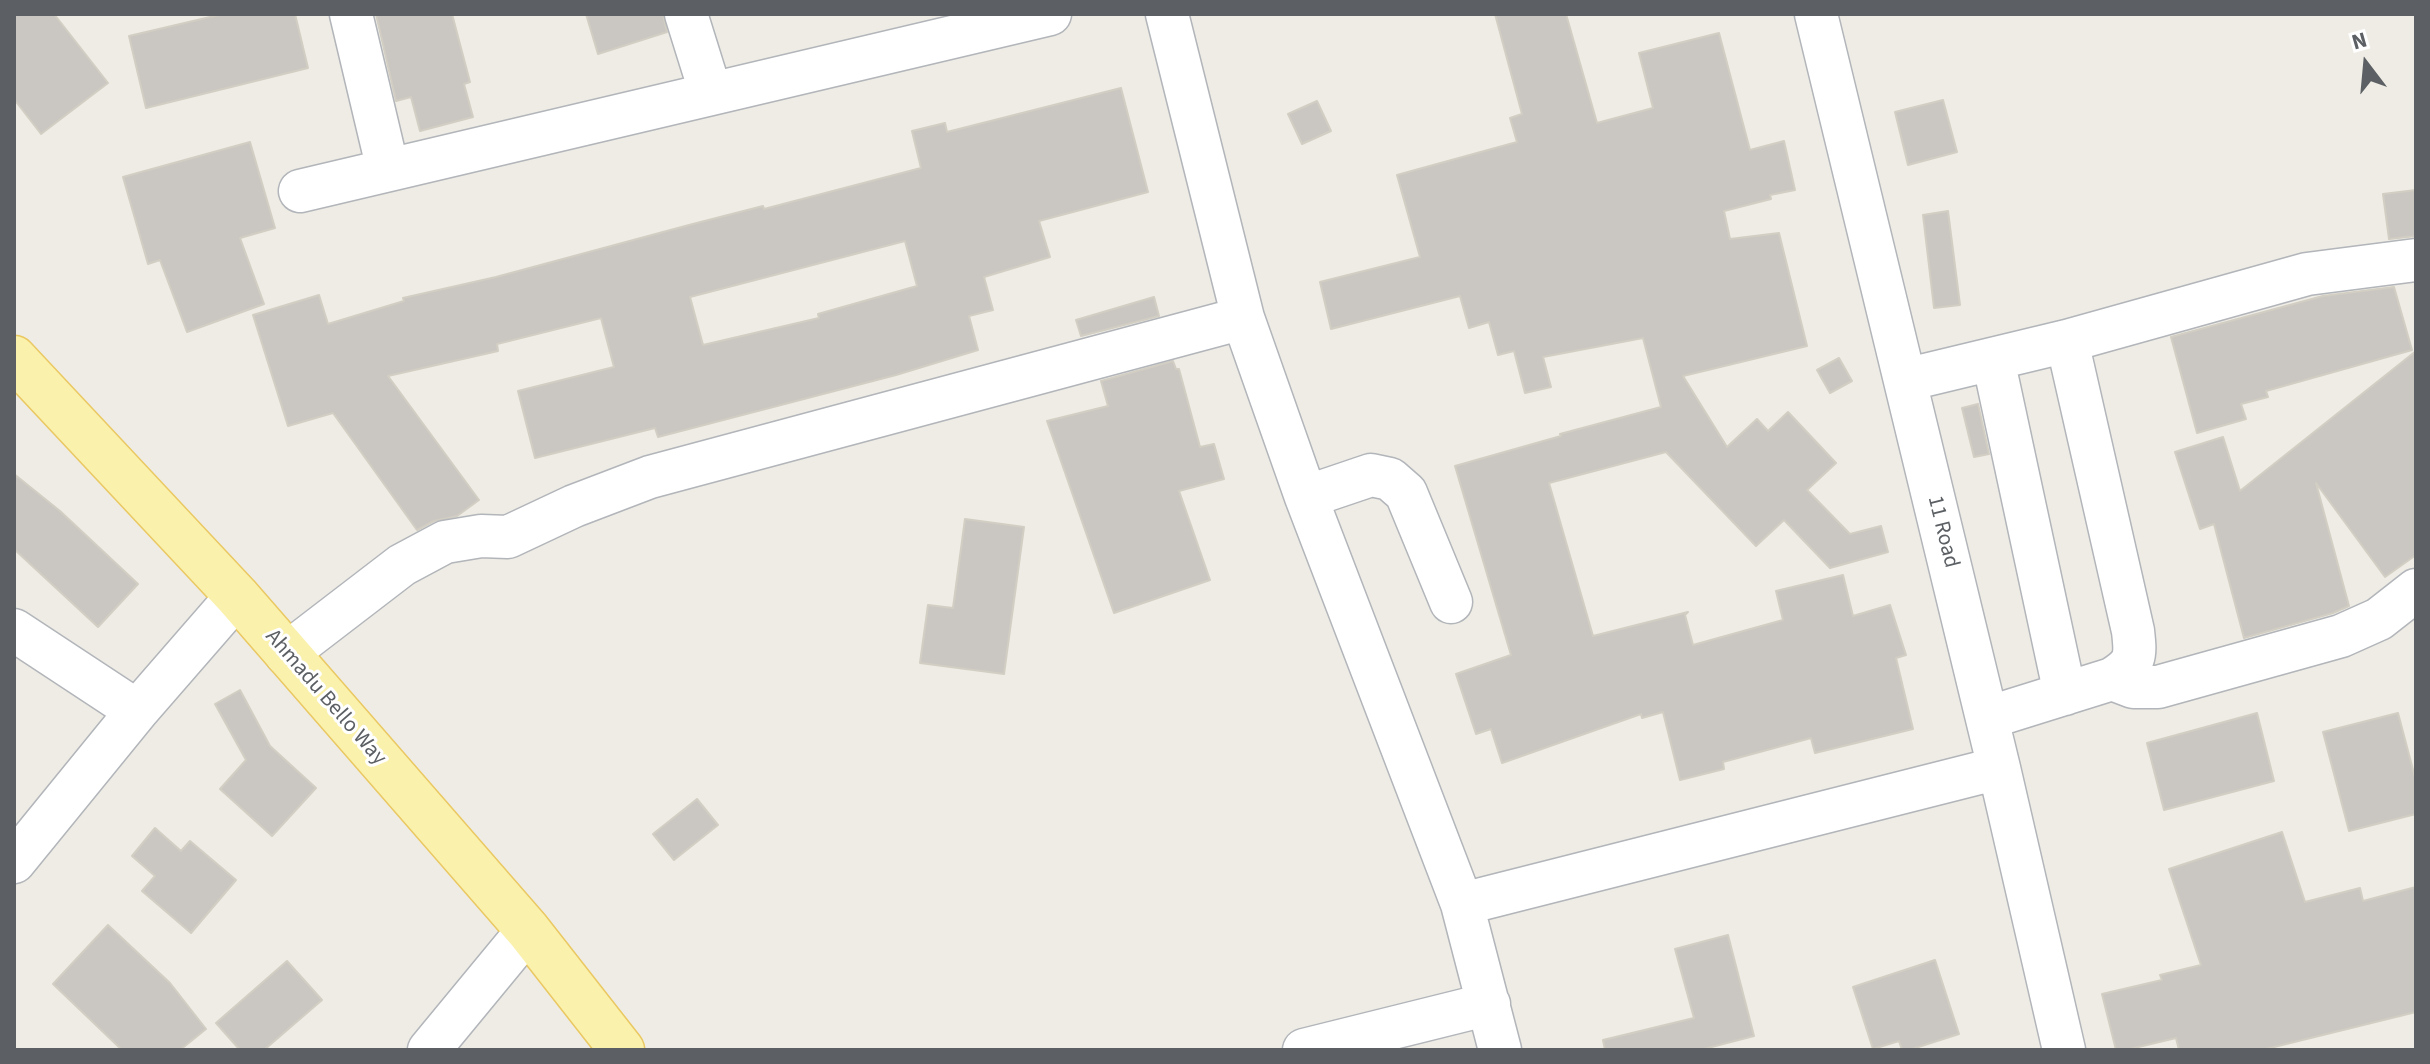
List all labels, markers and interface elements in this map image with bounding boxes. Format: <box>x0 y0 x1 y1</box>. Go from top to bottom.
north arrow <box>2326 24 2406 104</box>
text: N <box>2348 24 2371 58</box>
street label: 11 Road <box>1920 493 1964 571</box>
street label: Ahmadu Bello Way <box>259 625 391 771</box>

